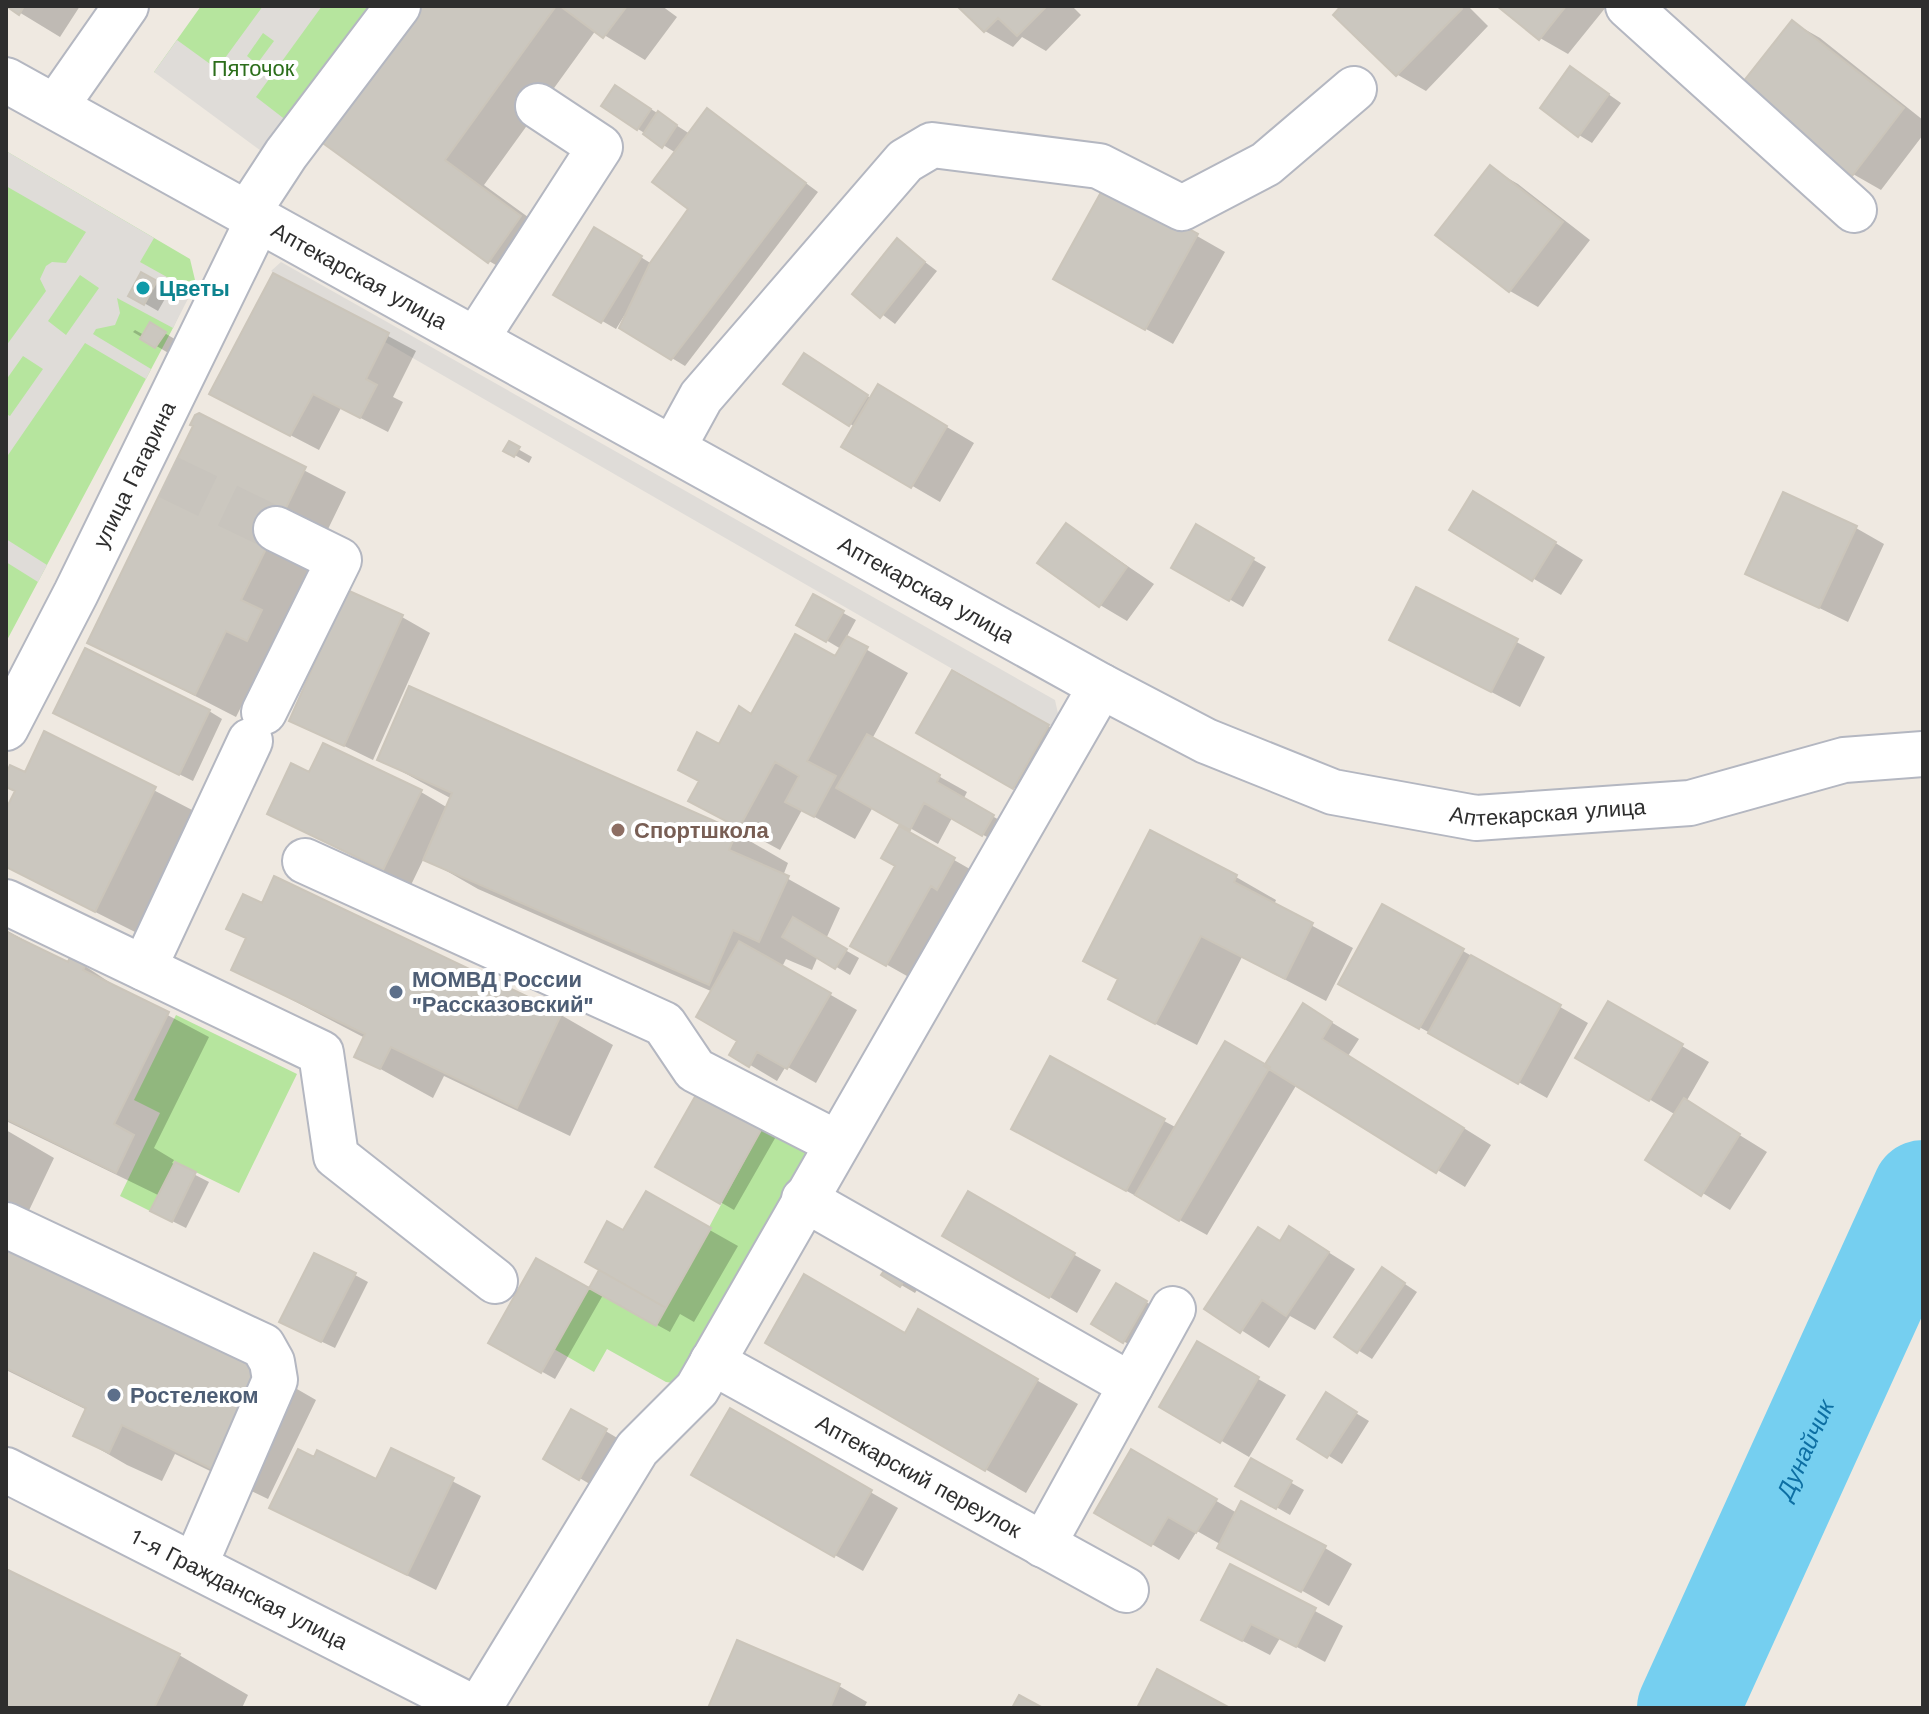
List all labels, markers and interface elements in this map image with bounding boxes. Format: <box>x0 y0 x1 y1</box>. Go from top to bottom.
park label: Пяточок <box>212 56 295 81</box>
street label: Аптекарская улица <box>267 217 452 335</box>
place label: Цветы <box>159 276 230 301</box>
marker: Цветы <box>134 279 152 297</box>
street label: улица Гагарина <box>88 397 180 552</box>
street label: Аптекарская улица <box>834 531 1019 648</box>
street label: Аптекарская улица <box>1448 794 1647 830</box>
place label: Спортшкола <box>634 818 769 843</box>
marker: Спортшкола <box>609 821 627 839</box>
place label: МОМВД России "Рассказовский" <box>412 967 593 1017</box>
marker: МОМВД России "Рассказовский" <box>387 983 405 1001</box>
place label: Ростелеком <box>130 1383 259 1408</box>
marker: Ростелеком <box>105 1386 123 1404</box>
water label: Дунайчик <box>1770 1394 1841 1506</box>
street label: Аптекарский переулок <box>812 1409 1026 1542</box>
street label: 1-я Гражданская улица <box>127 1523 353 1655</box>

